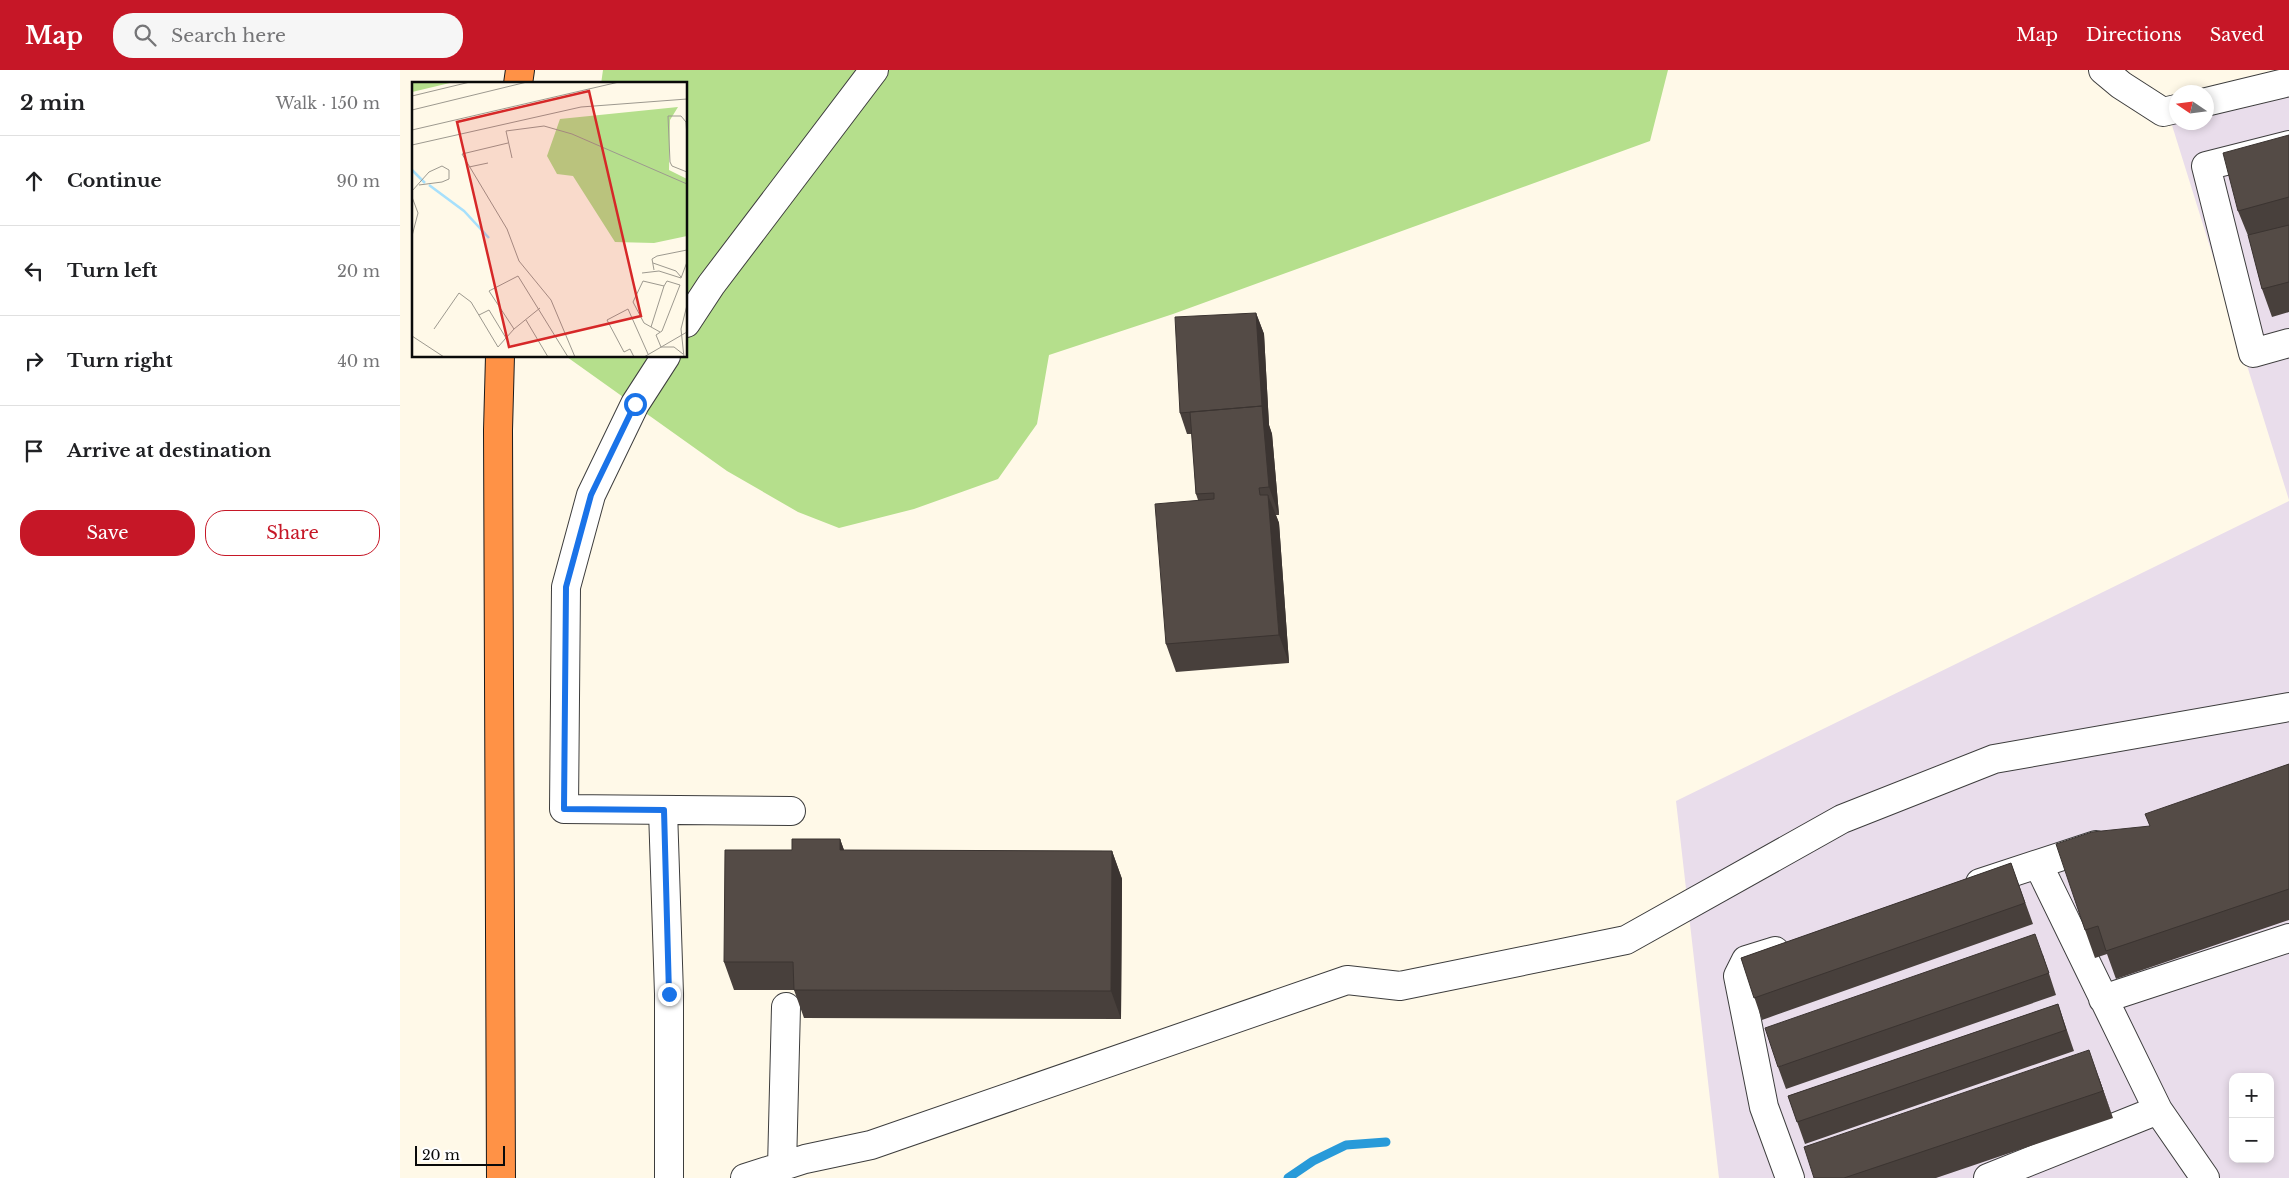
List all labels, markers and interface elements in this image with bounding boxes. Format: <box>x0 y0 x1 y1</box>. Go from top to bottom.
search box <box>113 13 463 58</box>
text: Map <box>25 21 83 50</box>
icon: search <box>131 21 159 49</box>
text: Search here <box>171 24 286 47</box>
text: Map <box>2016 24 2058 46</box>
text: Directions <box>2086 24 2182 46</box>
text: Saved <box>2210 24 2264 46</box>
inset map <box>412 82 688 358</box>
north arrow <box>2169 85 2214 130</box>
text: 2 min <box>20 90 85 116</box>
text: Walk · 150 m <box>276 93 380 113</box>
icon: ahead <box>20 167 48 195</box>
text: Continue <box>67 169 162 192</box>
text: 90 m <box>337 171 380 191</box>
icon: left <box>20 257 48 285</box>
text: Turn left <box>67 259 158 282</box>
text: 20 m <box>337 261 380 281</box>
icon: right <box>20 347 48 375</box>
text: Turn right <box>67 349 173 372</box>
text: 40 m <box>337 351 380 371</box>
route start <box>624 393 647 416</box>
icon: arrive <box>20 437 48 465</box>
text: Arrive at destination <box>67 439 271 462</box>
button: Save <box>20 510 195 556</box>
button: Share <box>205 510 380 556</box>
route end <box>658 983 681 1006</box>
map controls <box>2229 1073 2274 1163</box>
button: + <box>2229 1073 2274 1118</box>
button: − <box>2229 1118 2274 1163</box>
scale bar <box>415 1143 505 1166</box>
text: 20 m <box>422 1146 460 1164</box>

